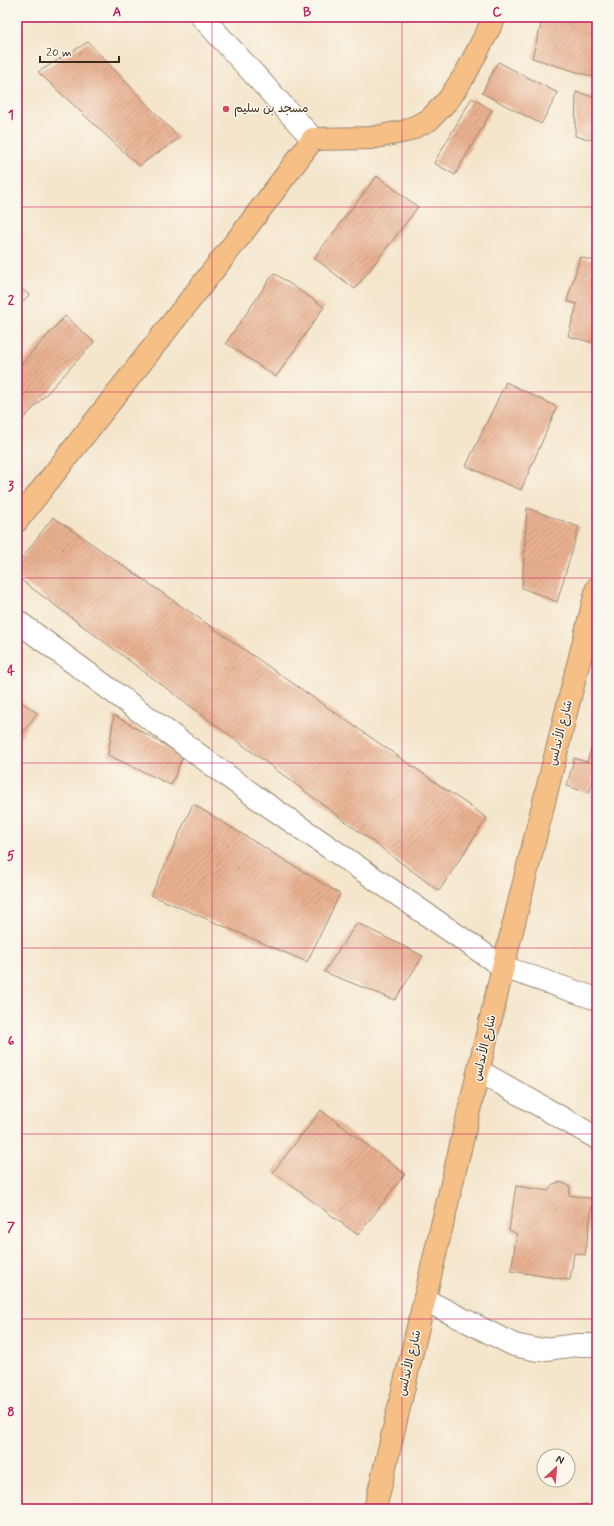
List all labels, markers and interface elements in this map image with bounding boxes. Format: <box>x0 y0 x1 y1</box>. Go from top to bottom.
text: A <box>113 4 121 21</box>
text: B <box>303 4 312 21</box>
text: C <box>492 4 502 21</box>
scale bar <box>40 38 119 64</box>
text: 20 m <box>46 45 72 61</box>
place label: مسجد بن سليم <box>234 101 309 117</box>
marker: مسجد بن سليم <box>221 104 231 114</box>
text: 1 <box>8 107 14 124</box>
text: 2 <box>8 292 15 309</box>
text: 3 <box>8 478 14 495</box>
text: 4 <box>7 663 15 680</box>
street label: شارع الأندلس <box>544 698 577 768</box>
text: 5 <box>7 848 15 865</box>
street label: شارع الأندلس <box>469 1013 500 1083</box>
text: 6 <box>8 1033 15 1050</box>
text: 7 <box>7 1219 15 1236</box>
street label: شارع الأندلس <box>394 1328 425 1398</box>
text: 8 <box>7 1404 15 1421</box>
north arrow <box>536 1448 576 1488</box>
text: N <box>554 1452 566 1468</box>

